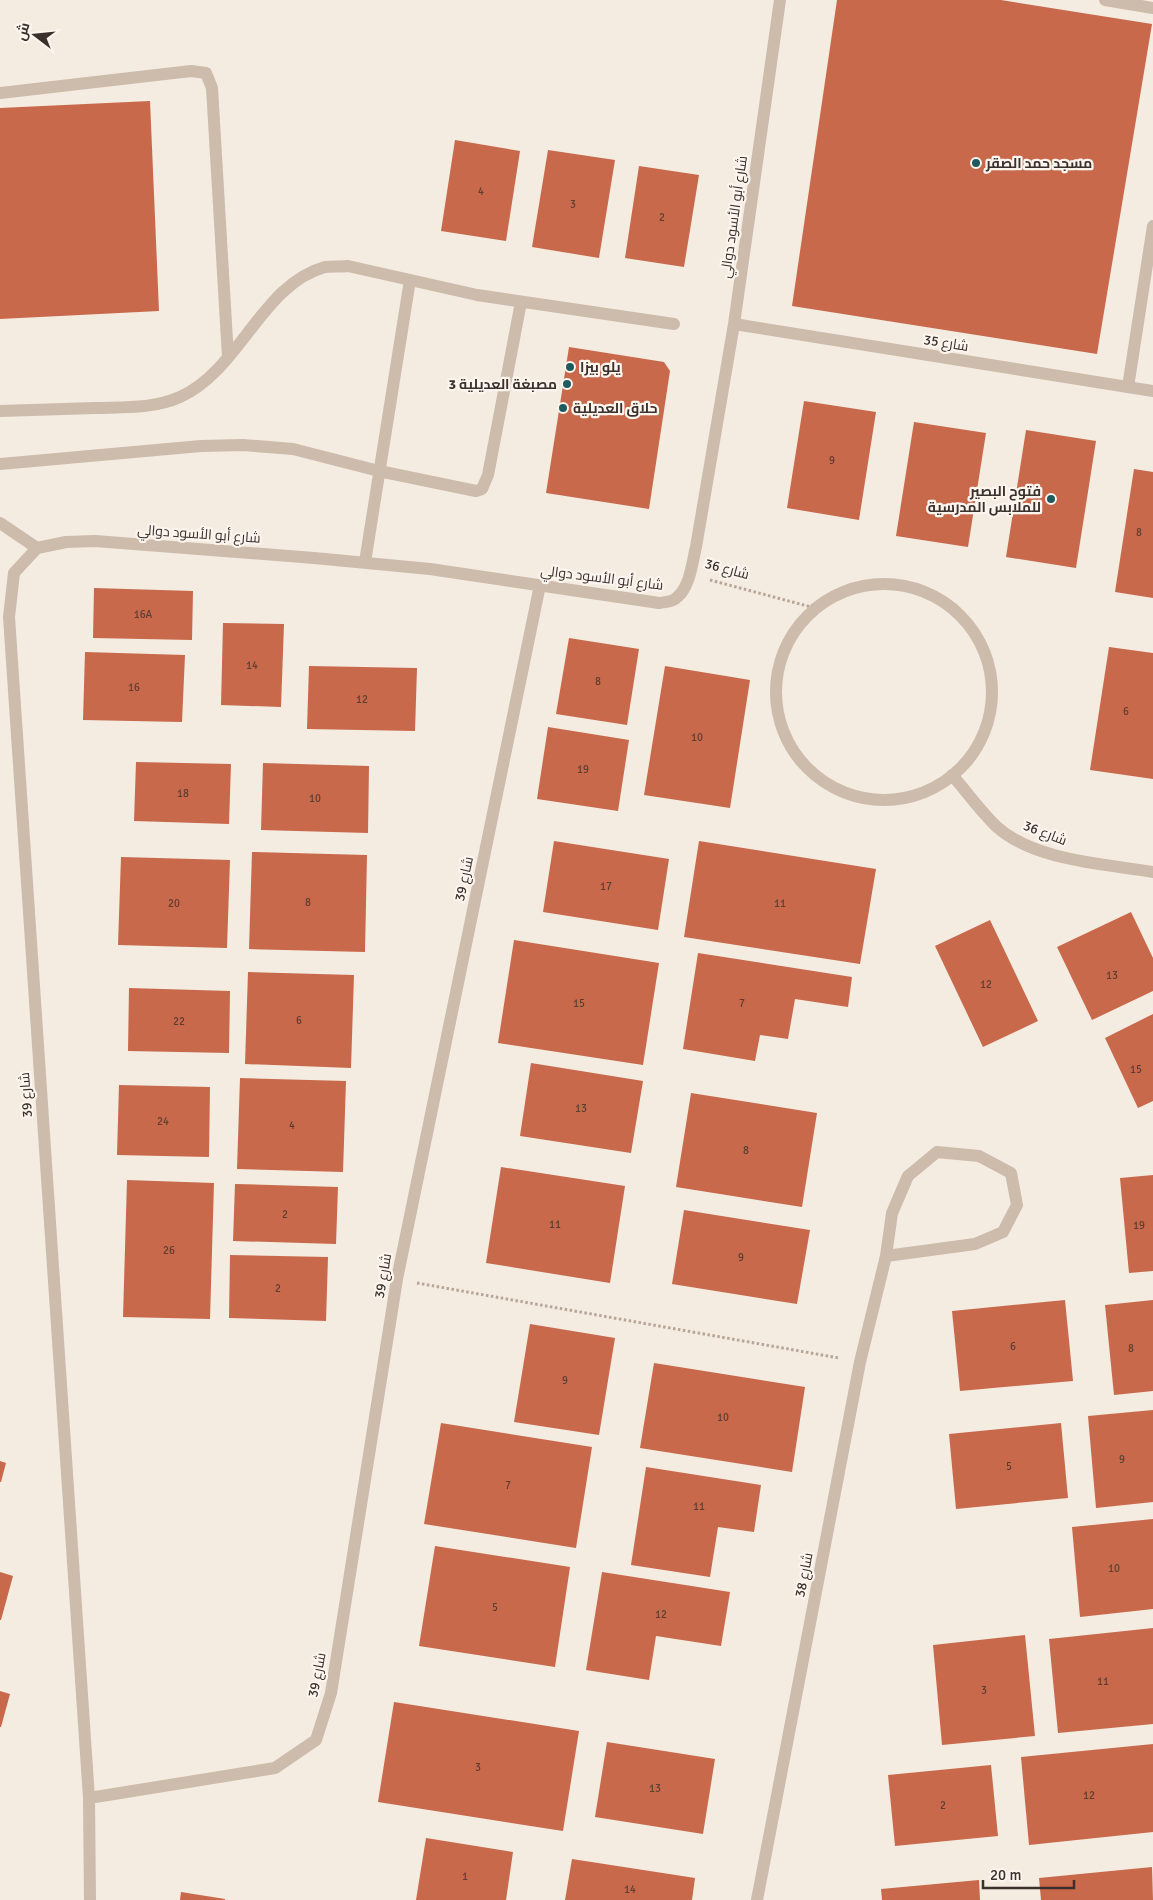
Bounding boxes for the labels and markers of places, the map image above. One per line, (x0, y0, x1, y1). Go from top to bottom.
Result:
place label: مسجد حمد الصقر (985, 155, 1092, 172)
marker: مسجد حمد الصقر (970, 157, 982, 169)
place label: يلو بيزا (580, 359, 621, 376)
marker: يلو بيزا (564, 361, 576, 373)
place label: مصبغة العديلية 3 (448, 376, 557, 393)
marker: مصبغة العديلية 3 (561, 378, 573, 390)
place label: حلاق العديلية (573, 400, 658, 417)
marker: حلاق العديلية (557, 402, 569, 414)
place label: فتوح البصير للملابس المدرسية (928, 483, 1041, 516)
marker: فتوح البصير للملابس المدرسية (1045, 493, 1057, 505)

